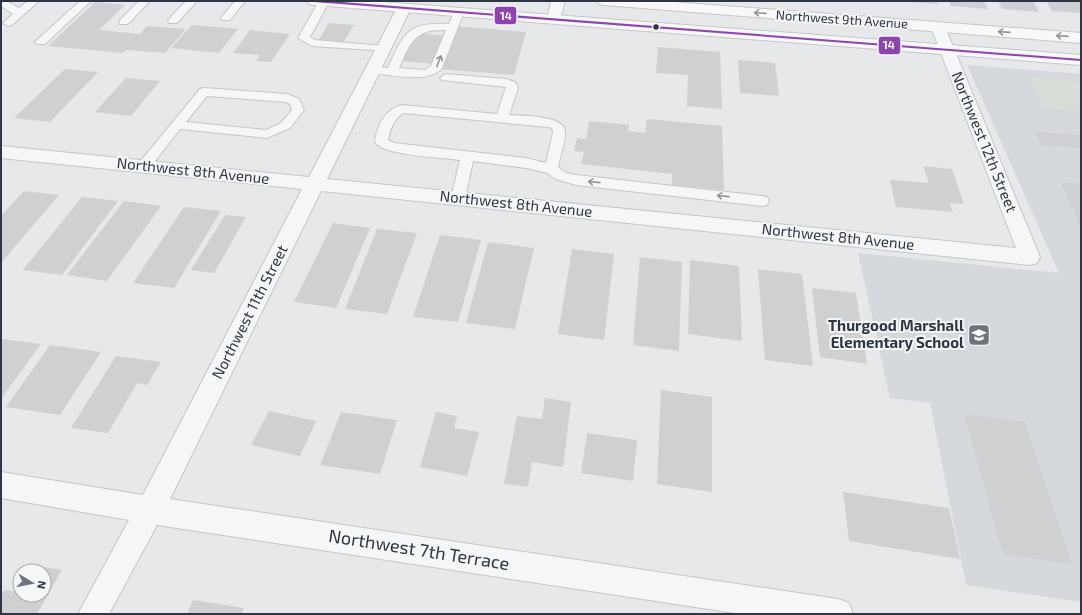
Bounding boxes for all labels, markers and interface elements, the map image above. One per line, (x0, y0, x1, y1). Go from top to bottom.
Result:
line badge: 14 (494, 6, 517, 25)
street label: Northwest 9th Avenue (775, 6, 909, 32)
text: 14 (500, 9, 512, 22)
one-way arrow (754, 9, 767, 16)
unlabelled marker (651, 22, 661, 32)
one-way arrow (998, 28, 1011, 35)
one-way arrow (1056, 33, 1069, 40)
line badge: 14 (878, 36, 901, 55)
text: 14 (883, 38, 895, 51)
one-way arrow (435, 56, 443, 68)
street label: Northwest 12th Street (948, 69, 1022, 215)
street label: Northwest 8th Avenue (116, 153, 270, 187)
one-way arrow (588, 178, 601, 186)
street label: Northwest 8th Avenue (439, 186, 593, 220)
one-way arrow (717, 193, 730, 200)
street label: Northwest 8th Avenue (761, 219, 915, 253)
street label: Northwest 11th Street (207, 241, 291, 382)
place label: Thurgood Marshall Elementary School (828, 316, 964, 352)
school or university icon: Thurgood Marshall Elementary School (966, 322, 992, 348)
street label: Northwest 7th Terrace (327, 524, 511, 574)
north arrow (12, 563, 52, 603)
text: N (35, 580, 49, 590)

